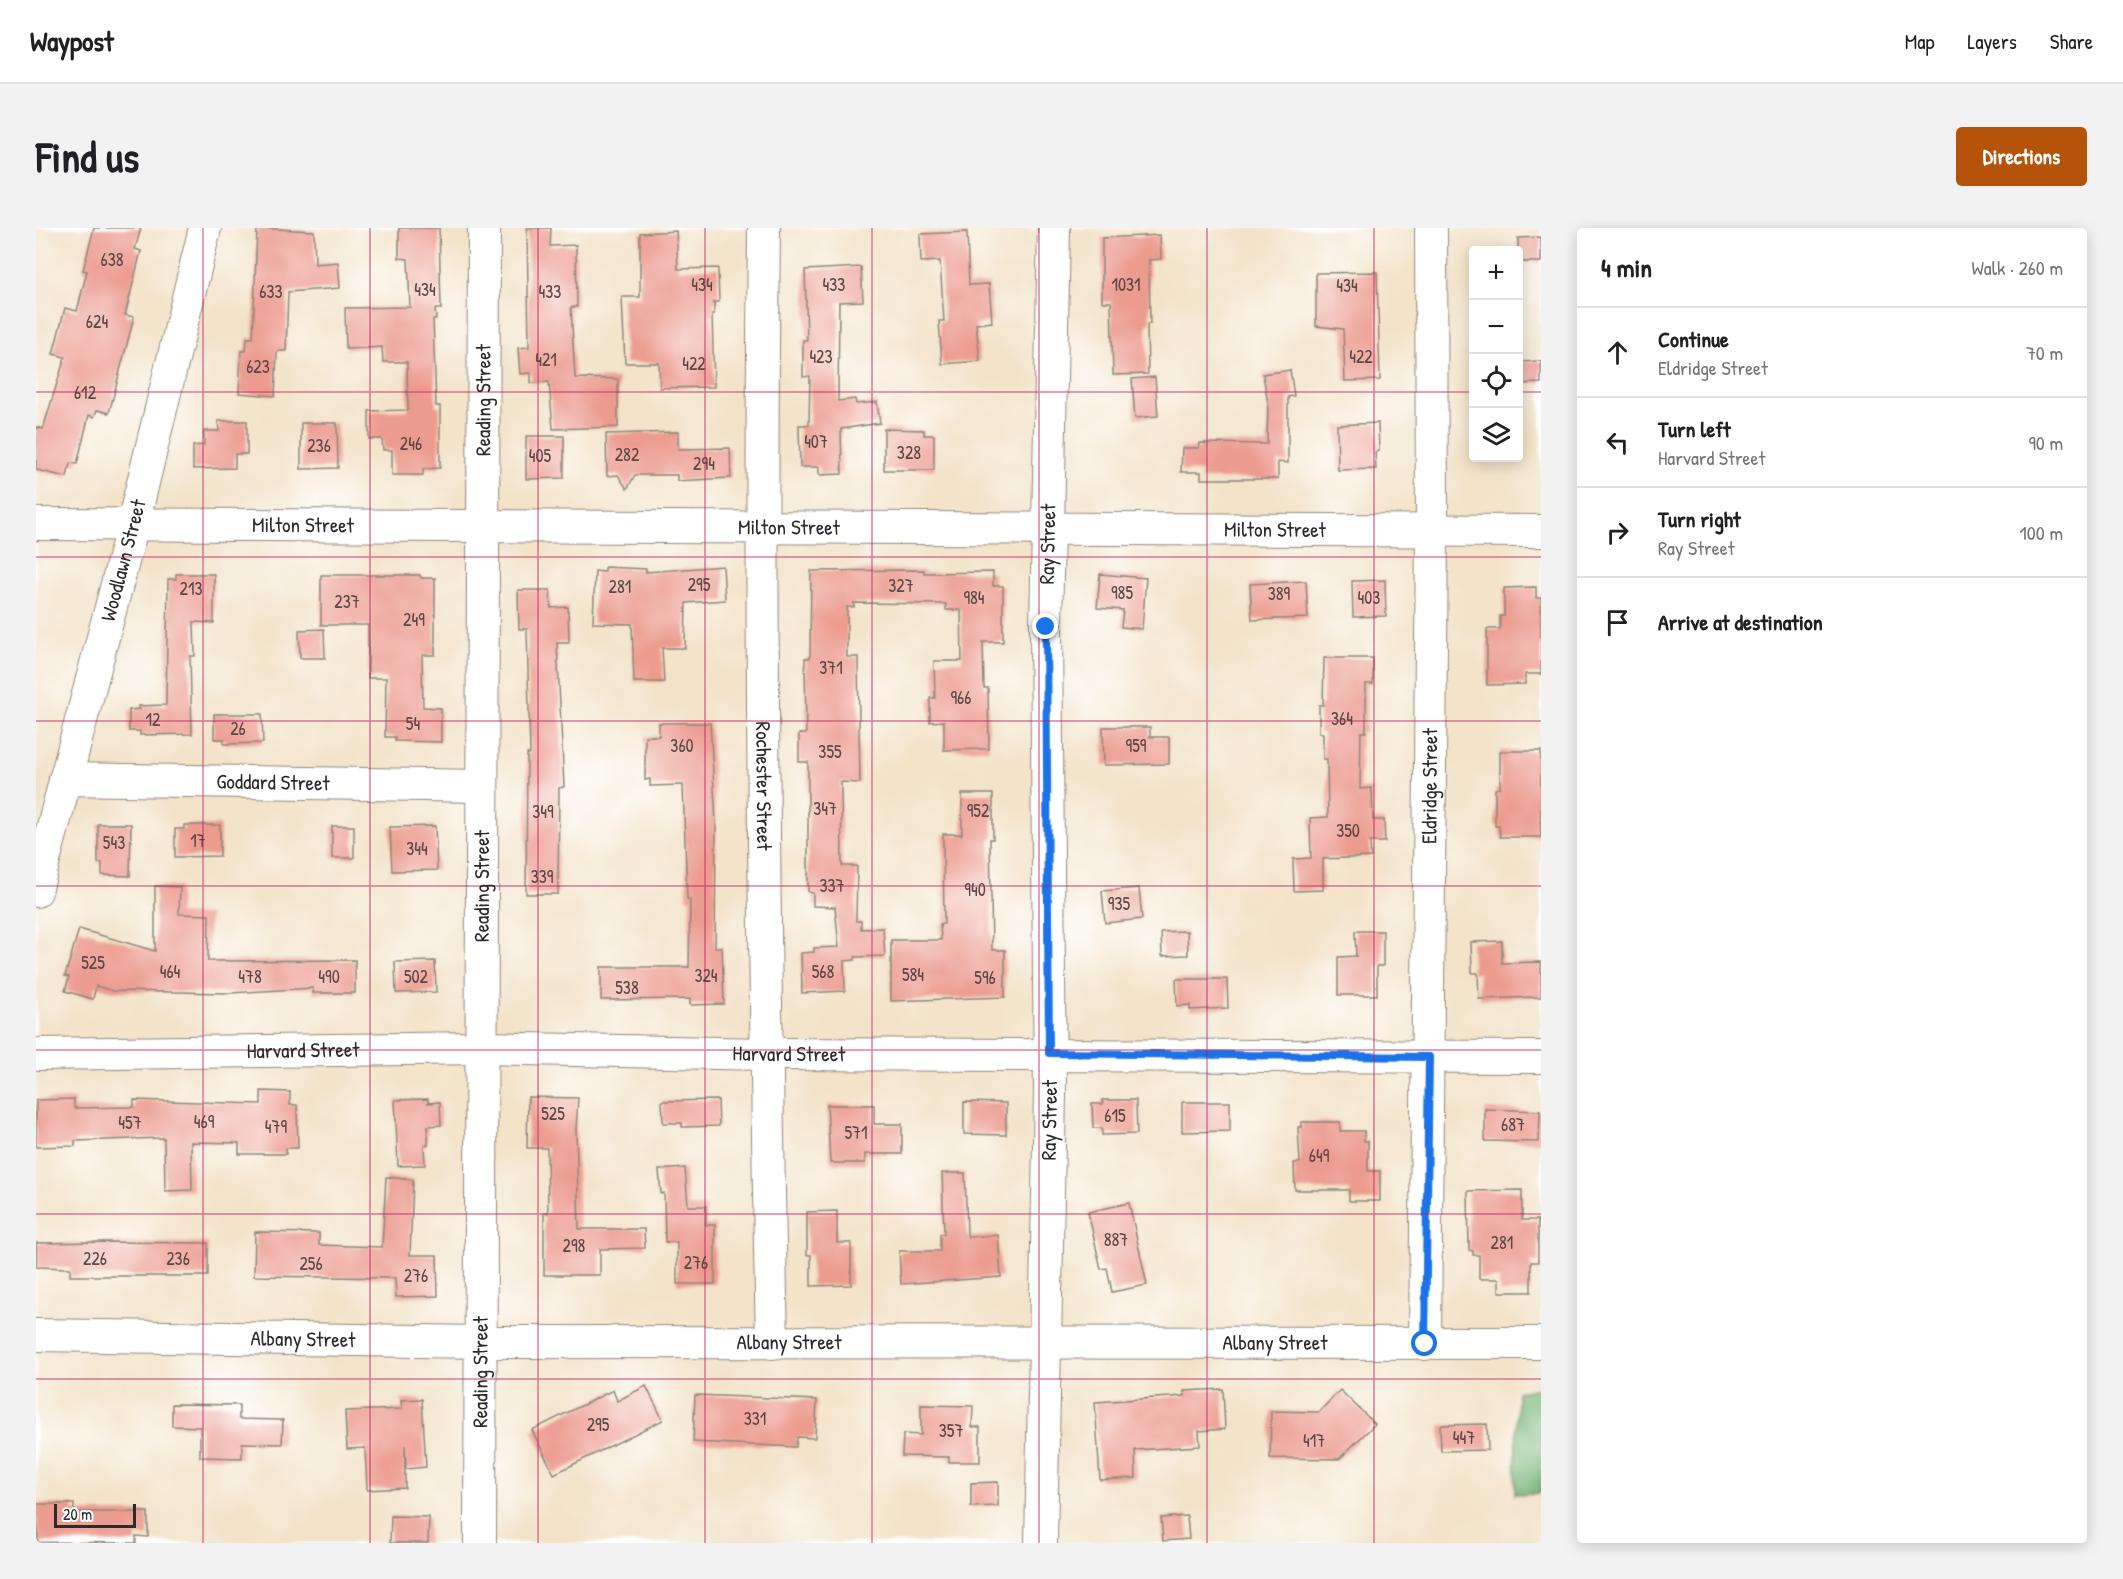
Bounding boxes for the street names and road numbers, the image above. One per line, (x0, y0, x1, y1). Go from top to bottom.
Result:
street label: Reading Street (468, 343, 498, 456)
street label: Woodlawn Street (93, 496, 153, 624)
street label: Ray Street (1032, 503, 1062, 585)
street label: Milton Street (252, 510, 355, 539)
street label: Milton Street (738, 512, 841, 542)
street label: Milton Street (1224, 515, 1327, 544)
street label: Rochester Street (749, 721, 779, 851)
street label: Eldridge Street (1414, 727, 1444, 844)
street label: Goddard Street (216, 767, 331, 797)
street label: Reading Street (467, 829, 496, 942)
street label: Harvard Street (246, 1035, 360, 1065)
street label: Harvard Street (732, 1038, 846, 1068)
street label: Ray Street (1034, 1079, 1064, 1161)
street label: Reading Street (465, 1315, 495, 1428)
street label: Albany Street (250, 1323, 356, 1354)
street label: Albany Street (736, 1327, 842, 1356)
street label: Albany Street (1222, 1328, 1328, 1357)

